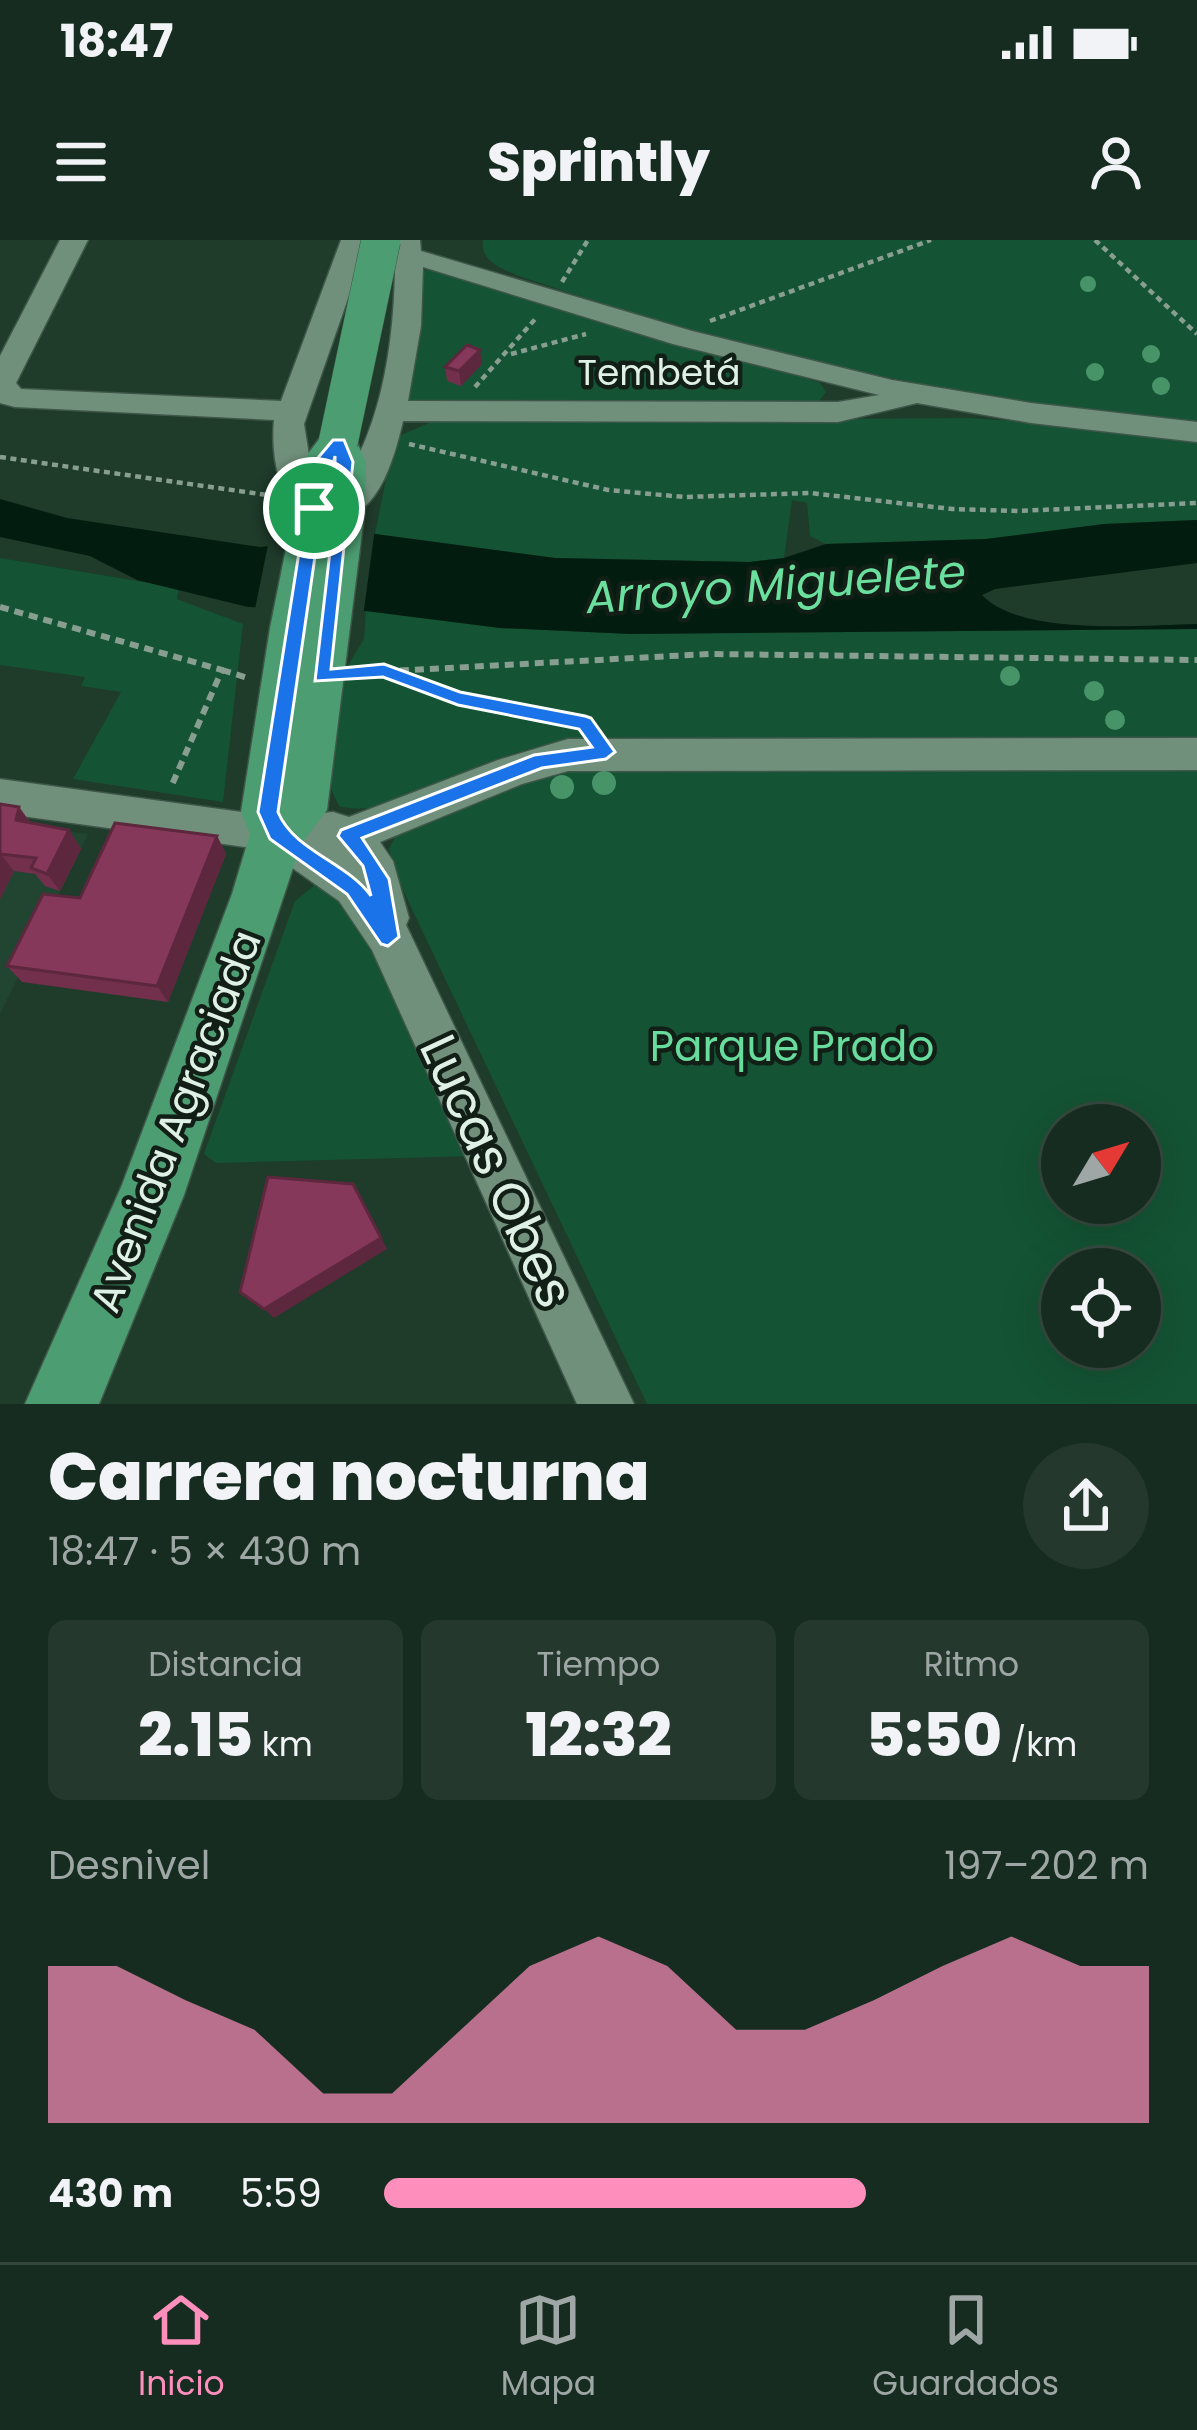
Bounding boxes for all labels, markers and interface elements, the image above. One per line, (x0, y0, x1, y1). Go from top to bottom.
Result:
text: 18:47 (60, 10, 173, 73)
text: Sprintly (487, 124, 710, 200)
icon: menu (48, 129, 114, 195)
icon: person (1083, 129, 1149, 195)
street label: Tembetá (578, 347, 740, 398)
pin (263, 457, 365, 559)
icon: arrive (281, 475, 347, 541)
water label: Arroyo Miguelete (583, 540, 968, 629)
street label: Avenida Agraciada (75, 922, 276, 1321)
park label: Parque Prado (650, 1017, 934, 1076)
street label: Lucas Obes (402, 1023, 592, 1319)
north arrow (1041, 1104, 1161, 1224)
map controls (1041, 1104, 1161, 1368)
button: locate (1041, 1248, 1161, 1368)
text: Carrera nocturna (48, 1431, 650, 1523)
button: share (1023, 1443, 1149, 1569)
text: 18:47 · 5 × 430 m (48, 1524, 361, 1579)
text: Distancia (148, 1641, 303, 1688)
text: Tiempo (537, 1641, 660, 1688)
text: Ritmo (924, 1641, 1019, 1688)
text: 2.15 (138, 1693, 253, 1777)
text: 12:32 (525, 1693, 672, 1777)
text: 5:50 (866, 1693, 1002, 1777)
text: km (253, 1721, 313, 1768)
text: /km (1002, 1721, 1077, 1768)
text: Desnivel (48, 1838, 210, 1893)
text: 197–202 m (944, 1838, 1149, 1893)
text: 430 m (48, 2166, 173, 2221)
text: 5:59 (240, 2166, 322, 2221)
tab: Inicio (138, 2287, 225, 2409)
tab: Mapa (501, 2287, 596, 2409)
tab: Guardados (872, 2287, 1059, 2409)

